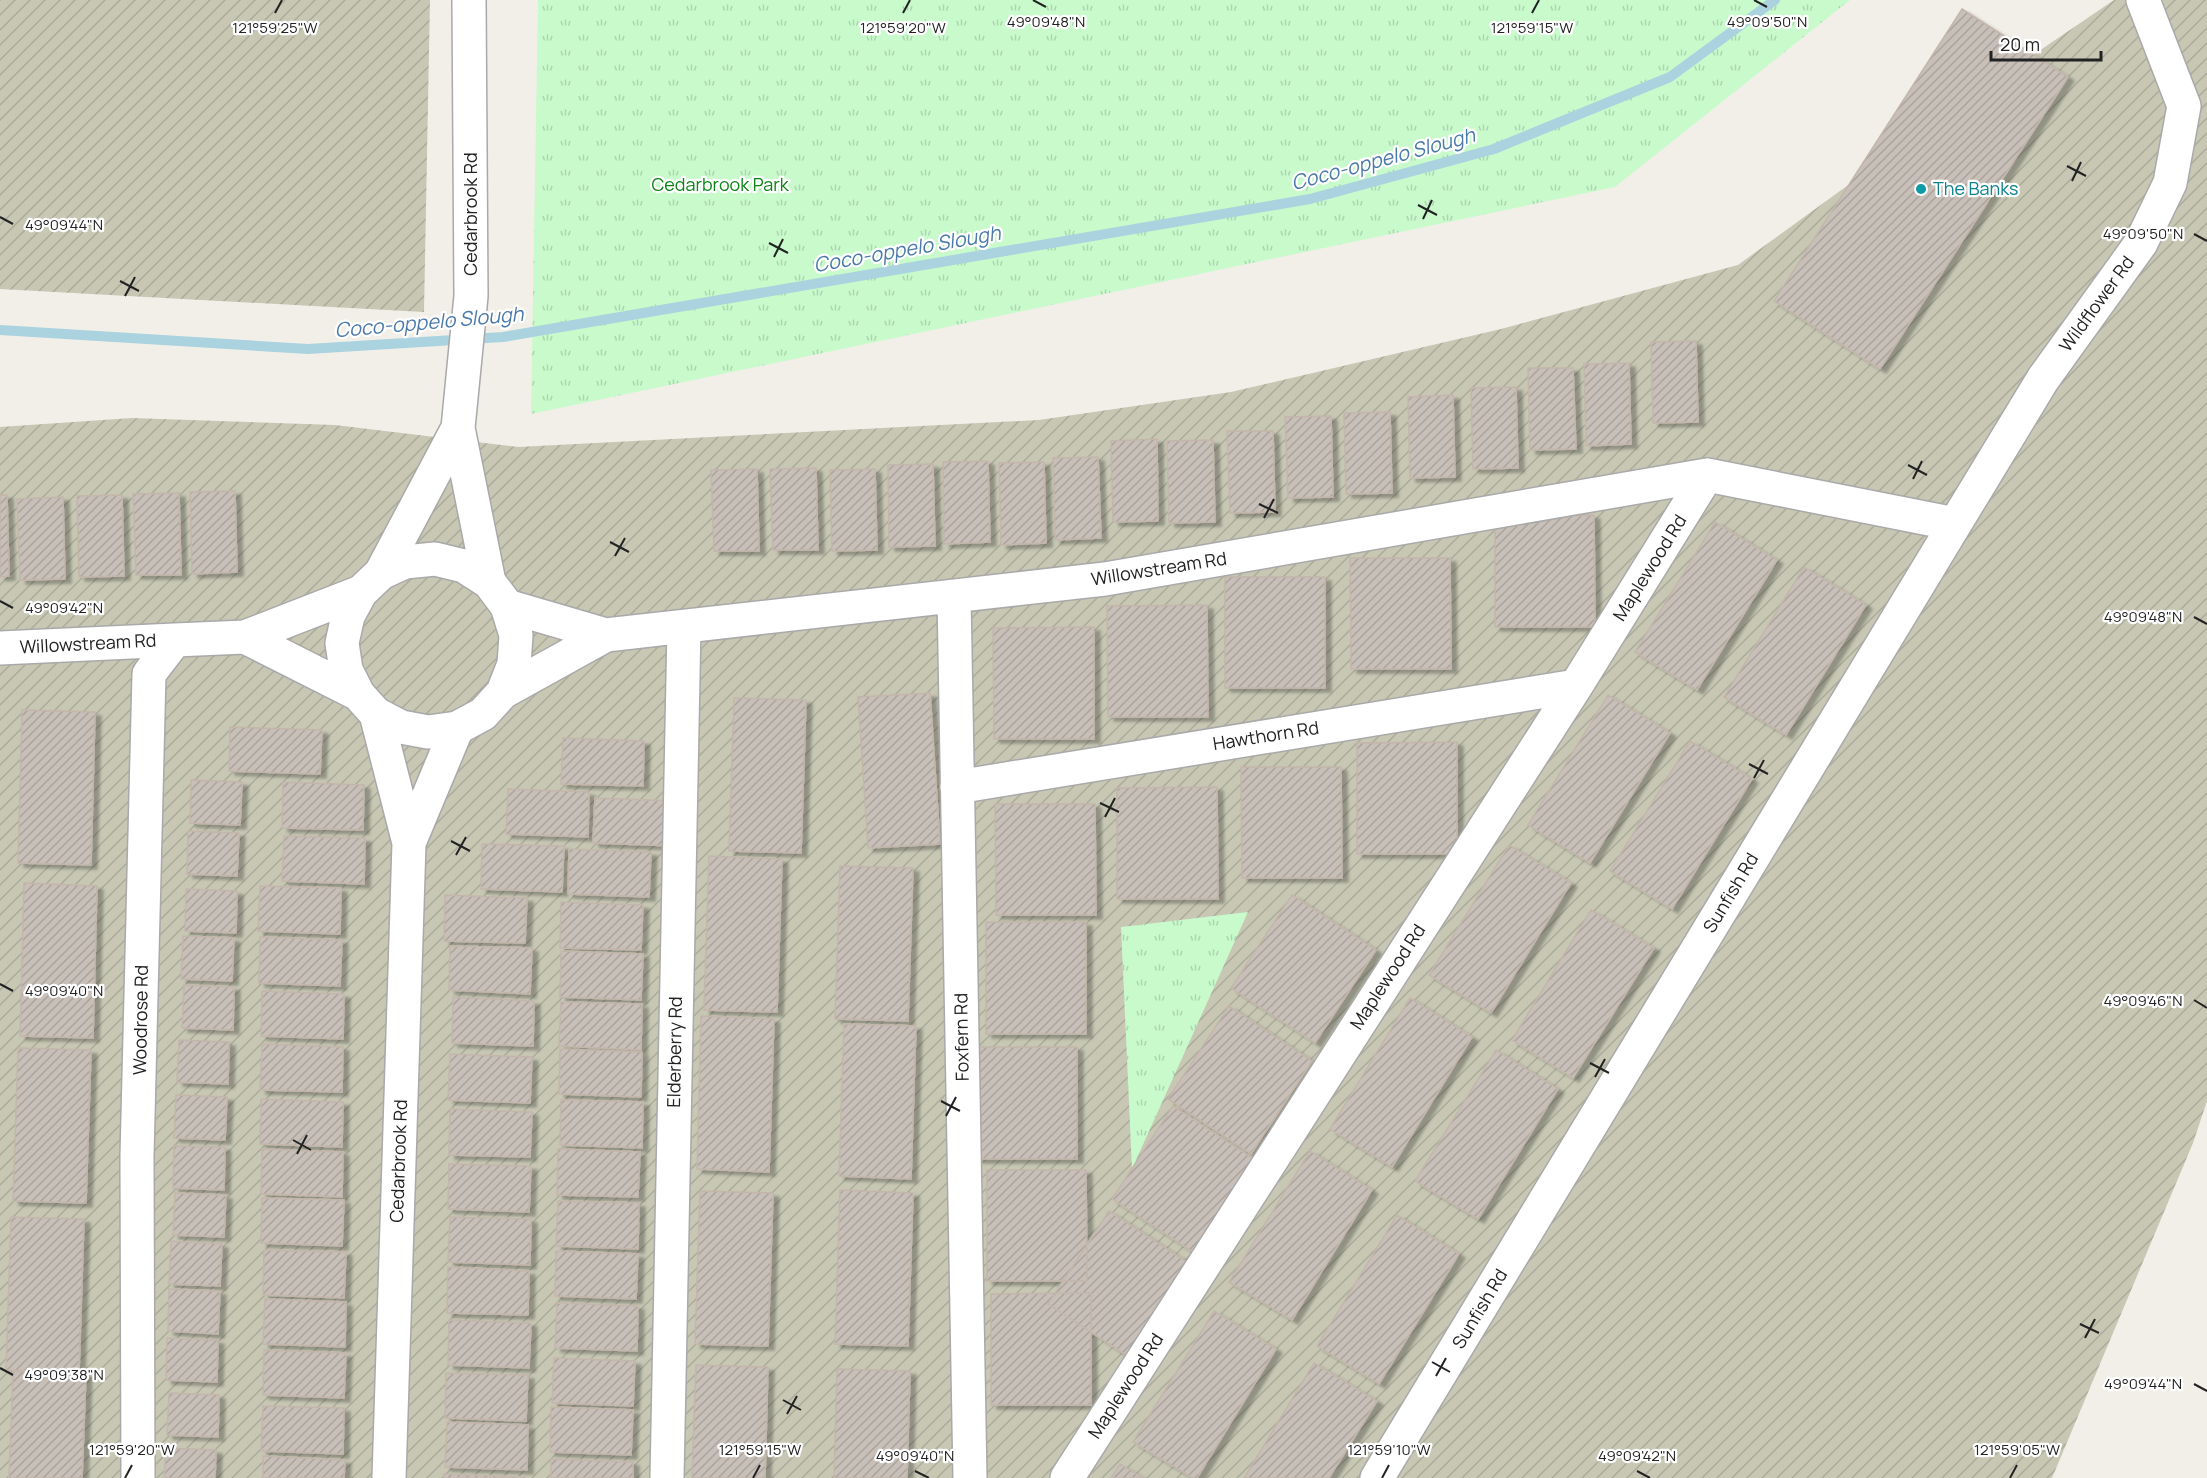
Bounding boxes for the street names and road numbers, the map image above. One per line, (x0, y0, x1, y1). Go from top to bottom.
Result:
street label: Cedarbrook Rd (458, 152, 482, 276)
street label: Wildflower Rd (2053, 251, 2139, 356)
street label: Maplewood Rd (1607, 510, 1691, 625)
street label: Willowstream Rd (1089, 545, 1228, 591)
street label: Willowstream Rd (19, 627, 157, 659)
street label: Hawthorn Rd (1211, 715, 1321, 755)
street label: Sunfish Rd (1697, 848, 1763, 937)
street label: Maplewood Rd (1344, 919, 1430, 1034)
street label: Woodrose Rd (127, 965, 153, 1075)
street label: Foxfern Rd (948, 993, 974, 1081)
street label: Elderberry Rd (661, 996, 687, 1108)
street label: Cedarbrook Rd (384, 1099, 412, 1223)
street label: Sunfish Rd (1446, 1264, 1512, 1353)
street label: Maplewood Rd (1082, 1328, 1168, 1443)

